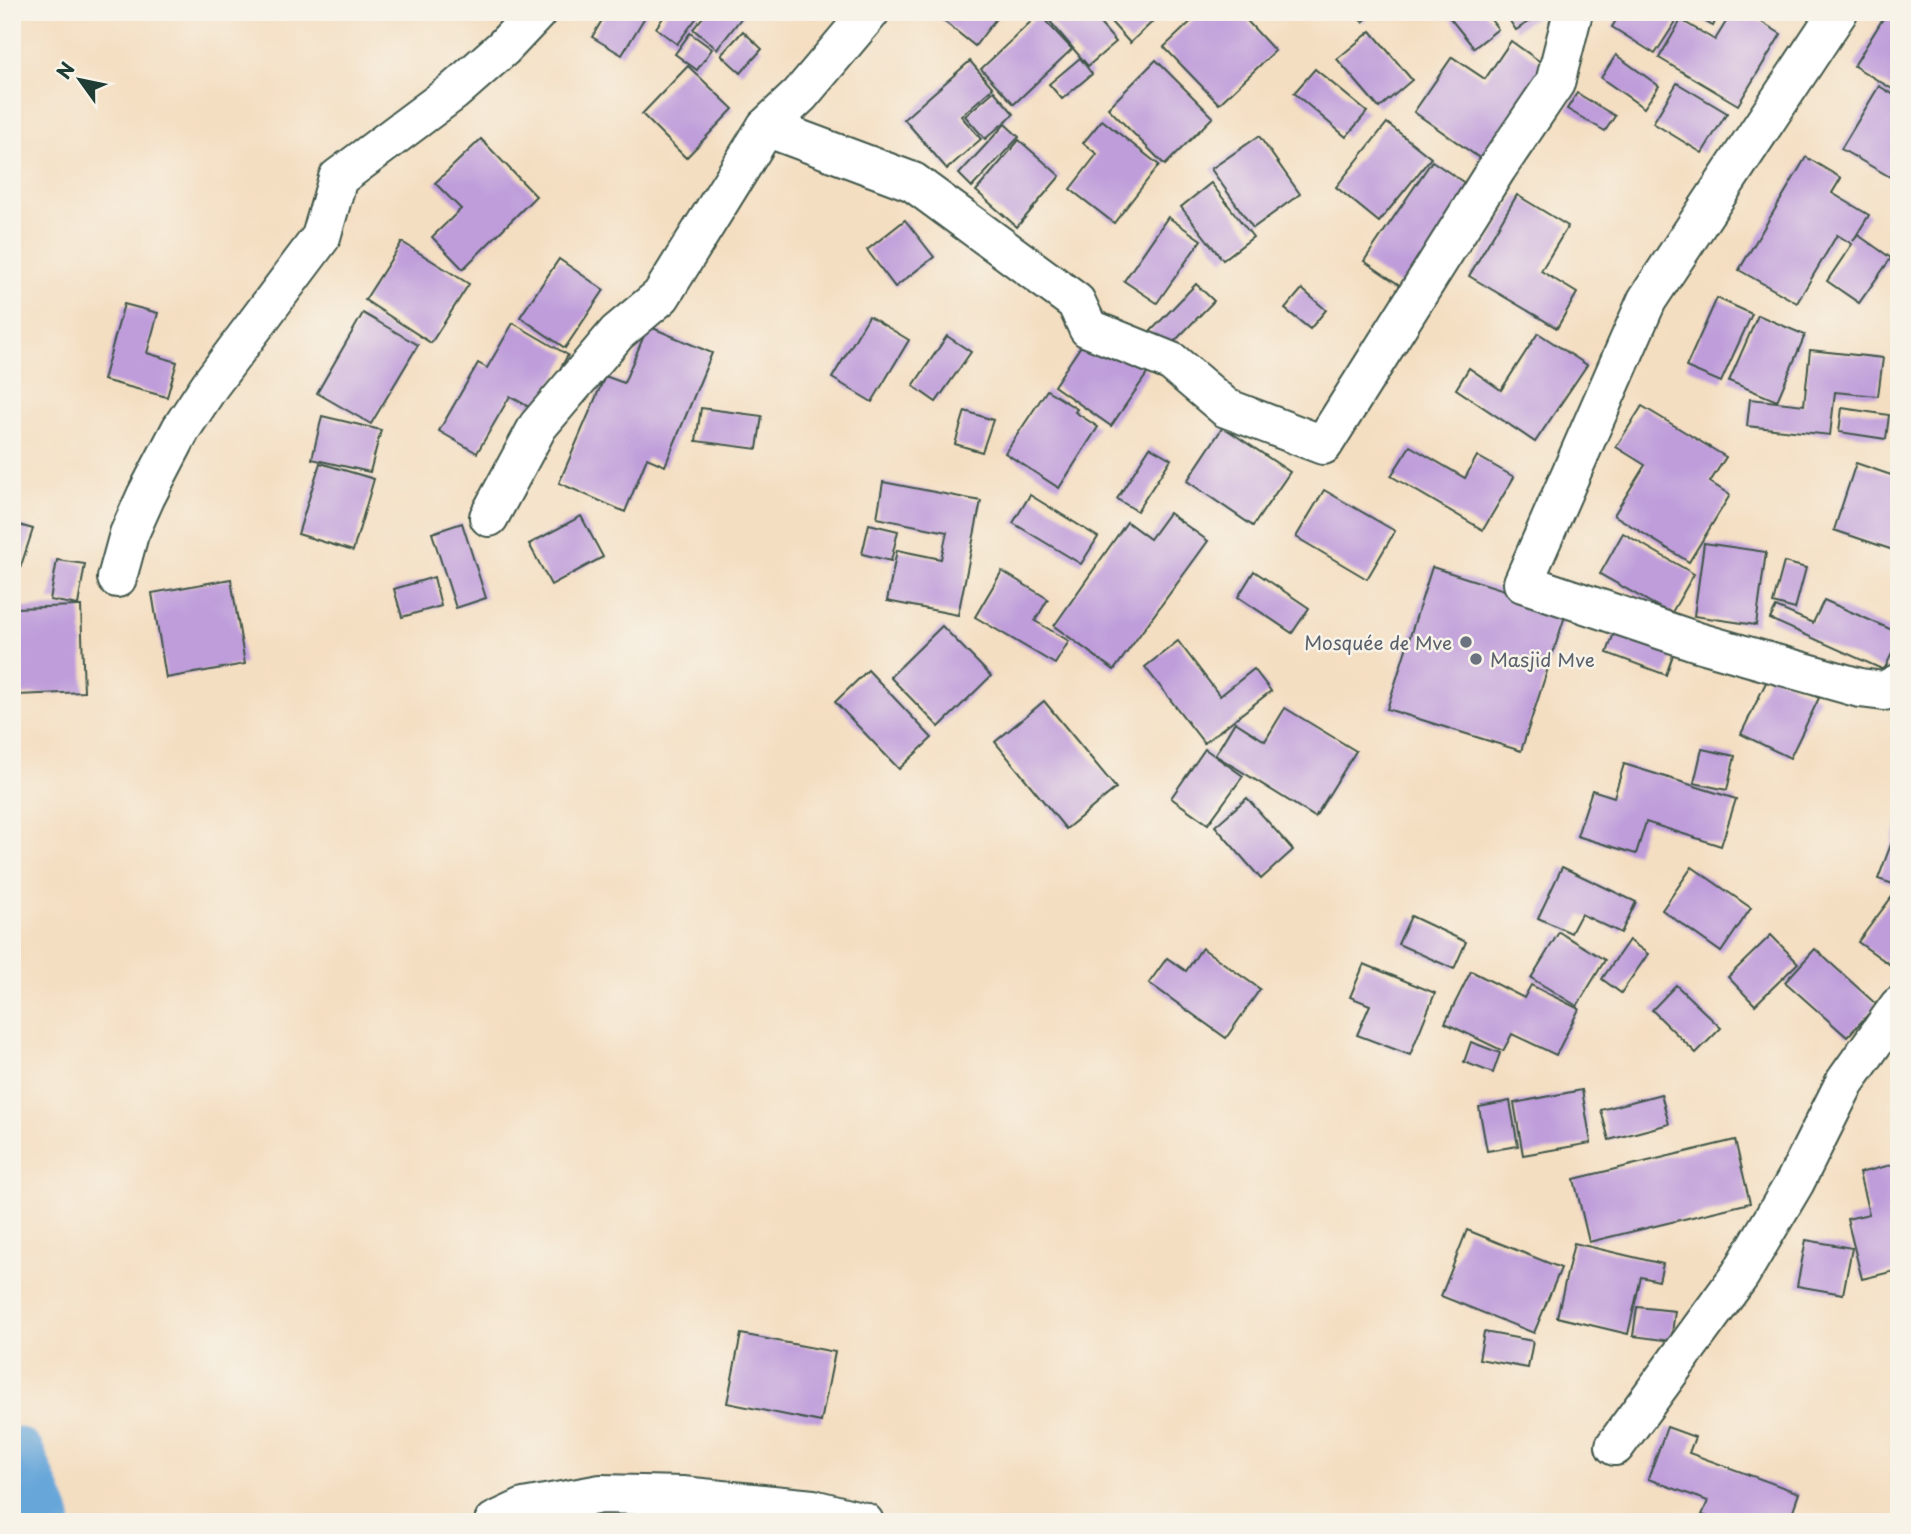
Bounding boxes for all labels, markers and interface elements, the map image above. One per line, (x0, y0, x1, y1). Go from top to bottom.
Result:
north arrow (46, 46, 116, 116)
text: N (49, 56, 81, 84)
place label: Mosquée de Mve (1304, 628, 1452, 656)
marker: Mosquée de Mve (1458, 634, 1474, 650)
place label: Masjid Mve (1490, 645, 1595, 673)
marker: Masjid Mve (1468, 651, 1484, 667)

